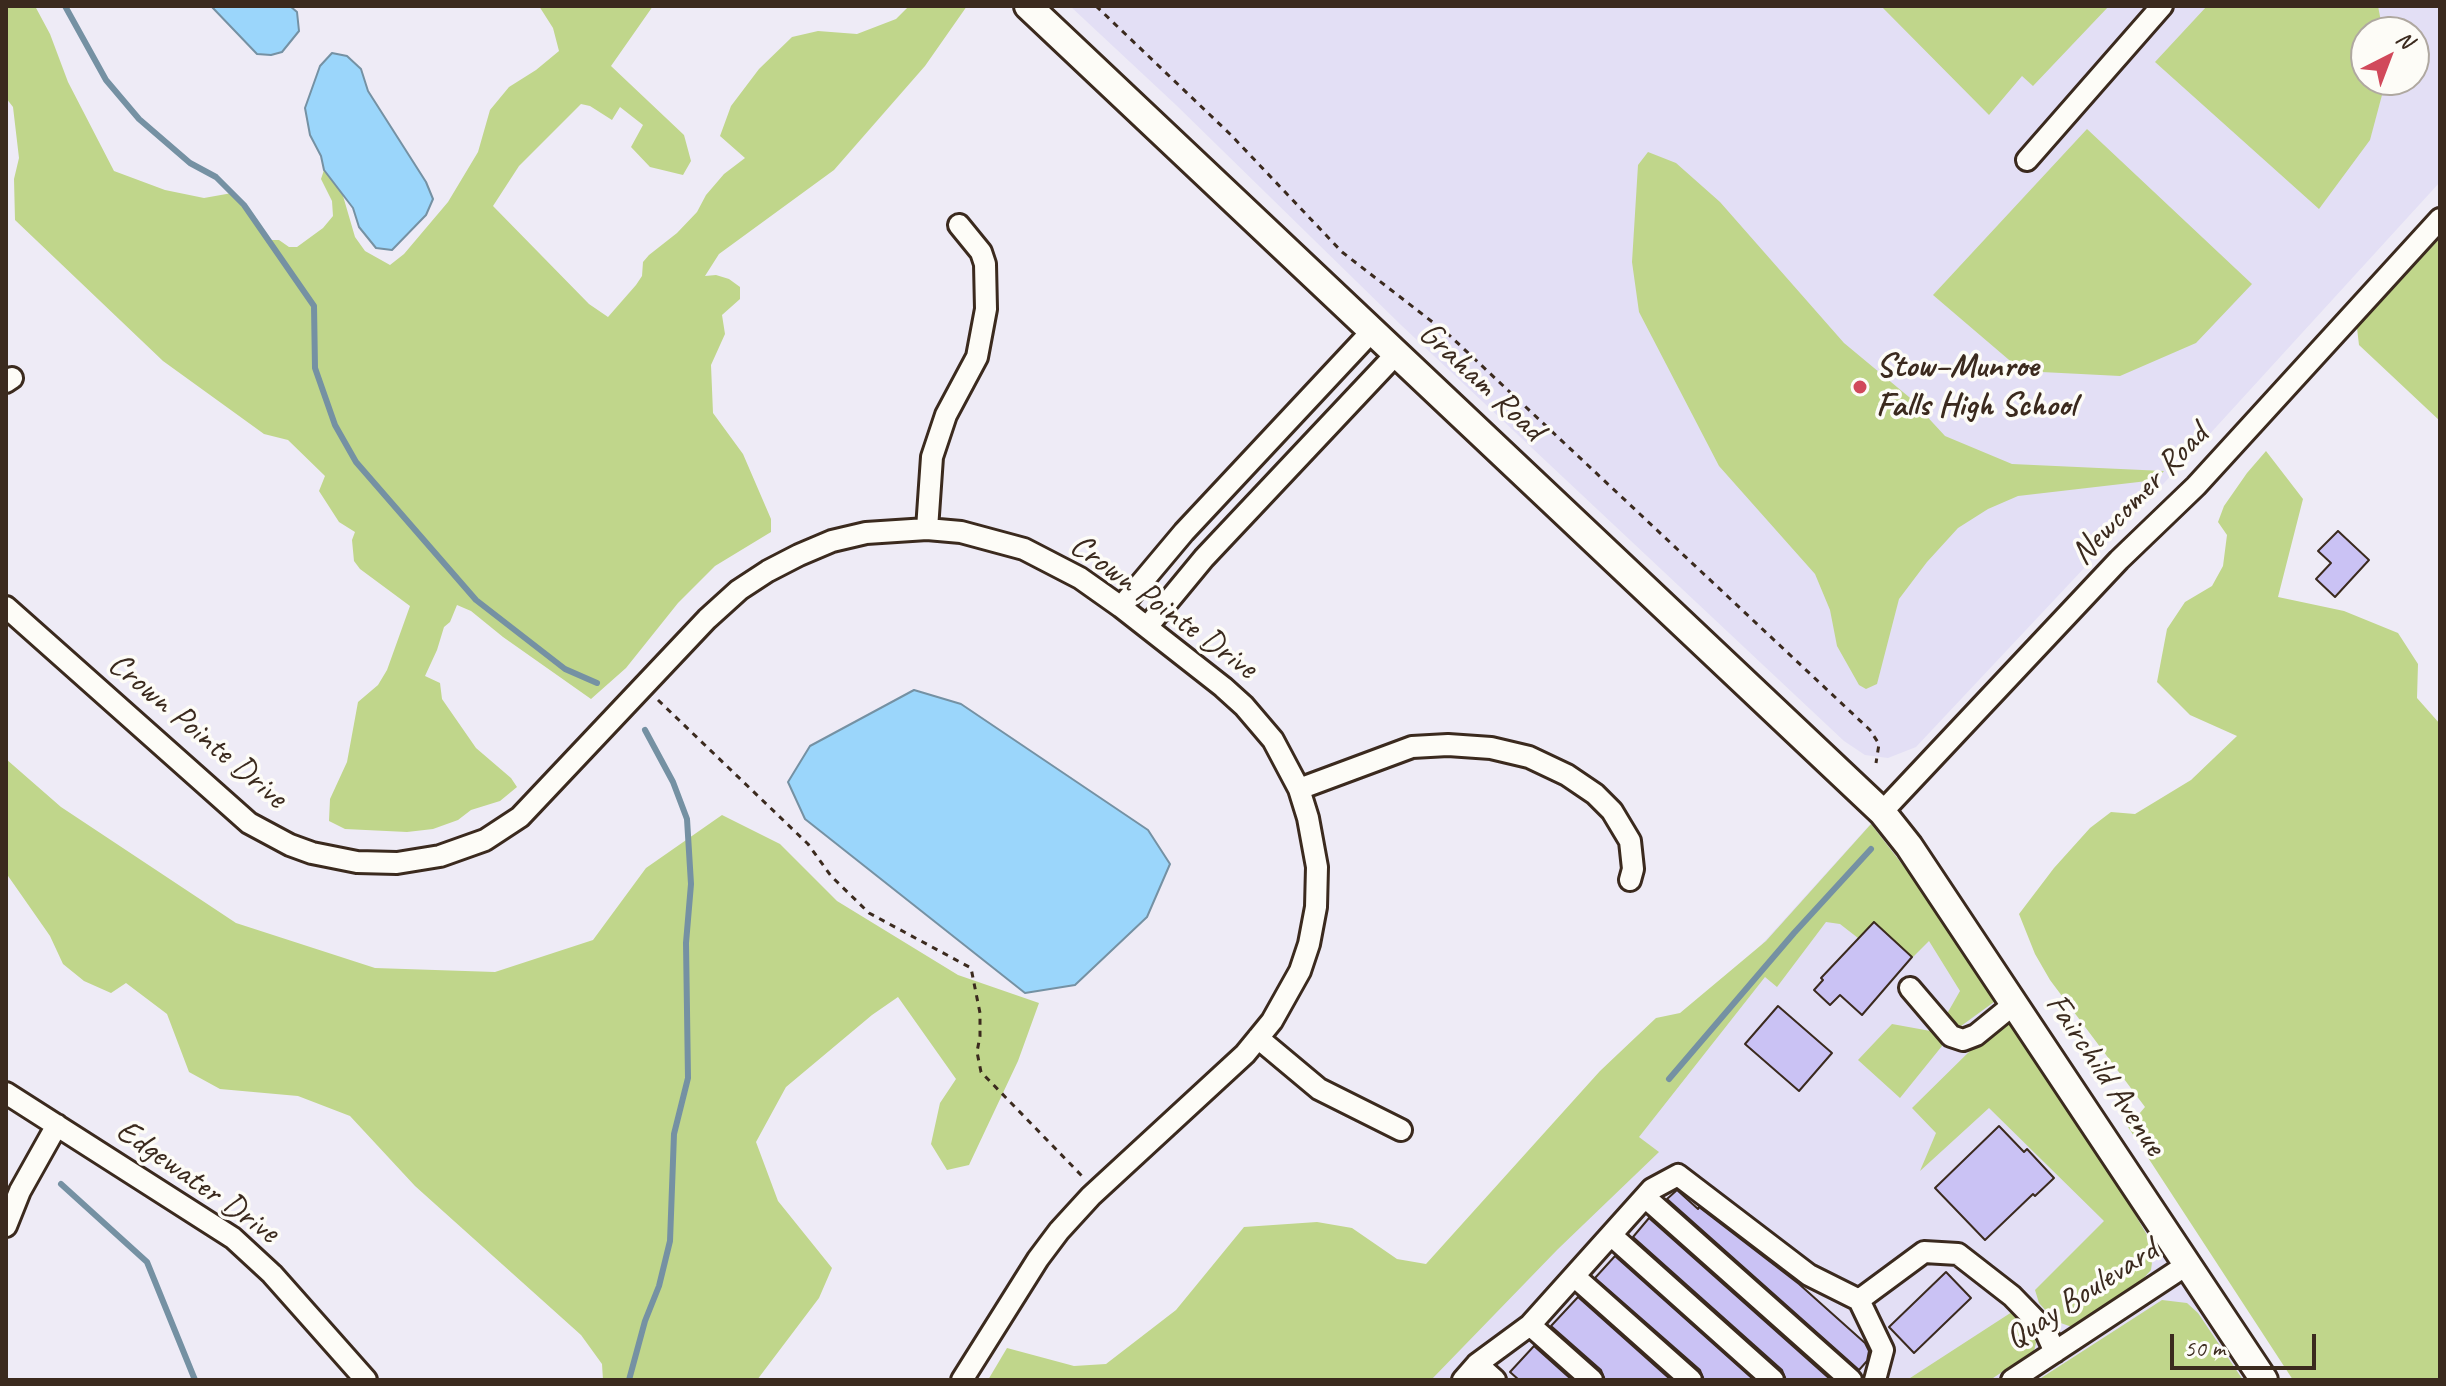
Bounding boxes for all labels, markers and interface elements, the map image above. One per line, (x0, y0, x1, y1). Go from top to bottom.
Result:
north arrow (2350, 16, 2430, 96)
text: N (2390, 25, 2419, 55)
street label: Graham Road (1410, 314, 1552, 450)
place label: Stow–Munroe Falls High School (1876, 347, 2076, 426)
marker: Stow–Munroe Falls High School (1851, 378, 1869, 396)
street label: Newcomer Road (2063, 416, 2217, 574)
street label: Crown Pointe Drive (1061, 525, 1265, 689)
street label: Crown Pointe Drive (99, 644, 295, 818)
street label: Fairchild Avenue (2036, 986, 2174, 1164)
street label: Edgewater Drive (108, 1111, 286, 1253)
street label: Quay Boulevard (1998, 1231, 2166, 1359)
scale bar (2174, 1318, 2320, 1368)
text: 50 m (2184, 1333, 2225, 1363)

